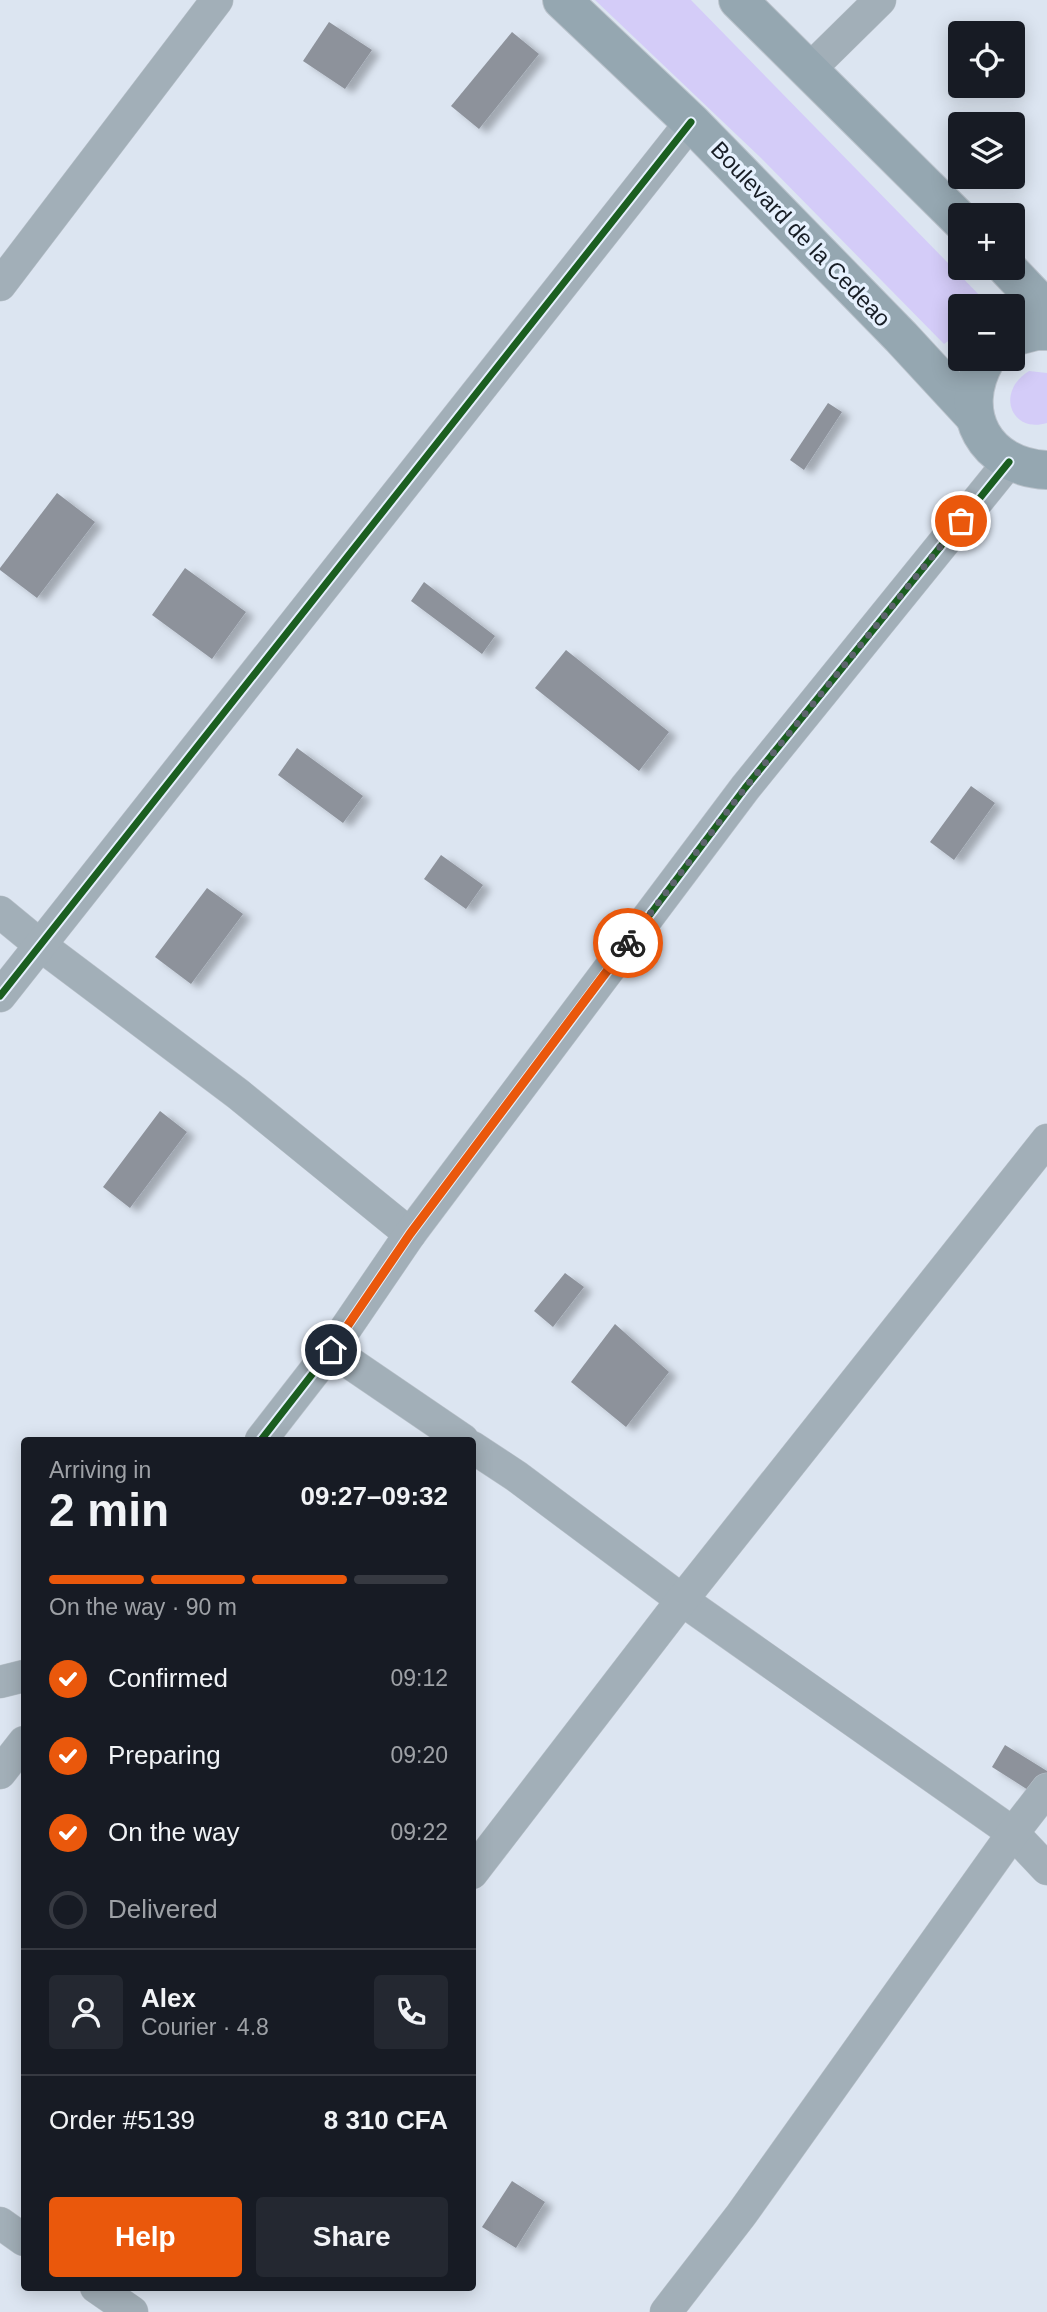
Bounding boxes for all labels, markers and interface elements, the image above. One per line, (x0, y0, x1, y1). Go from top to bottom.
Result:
map controls (948, 21, 1025, 371)
button: locate (948, 21, 1025, 98)
button: layers (948, 112, 1025, 189)
street label: Boulevard de la Cedeao (706, 136, 896, 332)
button: + (948, 203, 1025, 280)
button: − (948, 294, 1025, 371)
pin (931, 491, 991, 551)
icon: bag (942, 502, 980, 540)
courier (593, 908, 663, 978)
icon: bike (609, 924, 647, 962)
pin (301, 1320, 361, 1380)
icon: home (312, 1331, 350, 1369)
text: Arriving in (49, 1457, 151, 1483)
text: 09:27–09:32 (301, 1481, 448, 1511)
text: 2 min (49, 1484, 169, 1536)
text: On the way · 90 m (49, 1594, 237, 1620)
icon: check (49, 1660, 87, 1698)
text: Confirmed (108, 1663, 228, 1693)
text: 09:12 (390, 1665, 448, 1691)
icon: check (49, 1737, 87, 1775)
text: Preparing (108, 1740, 221, 1770)
text: 09:20 (390, 1742, 448, 1768)
icon: check (49, 1814, 87, 1852)
text: On the way (108, 1817, 240, 1847)
text: 09:22 (390, 1819, 448, 1845)
text: Delivered (108, 1894, 218, 1924)
button: person (49, 1975, 123, 2049)
button: phone (374, 1975, 448, 2049)
text: Alex (141, 1983, 196, 2013)
text: Courier · 4.8 (141, 2014, 269, 2040)
text: Order #5139 (49, 2105, 195, 2135)
text: 8 310 CFA (324, 2105, 448, 2135)
button: Help (49, 2197, 242, 2277)
button: Share (256, 2197, 448, 2277)

